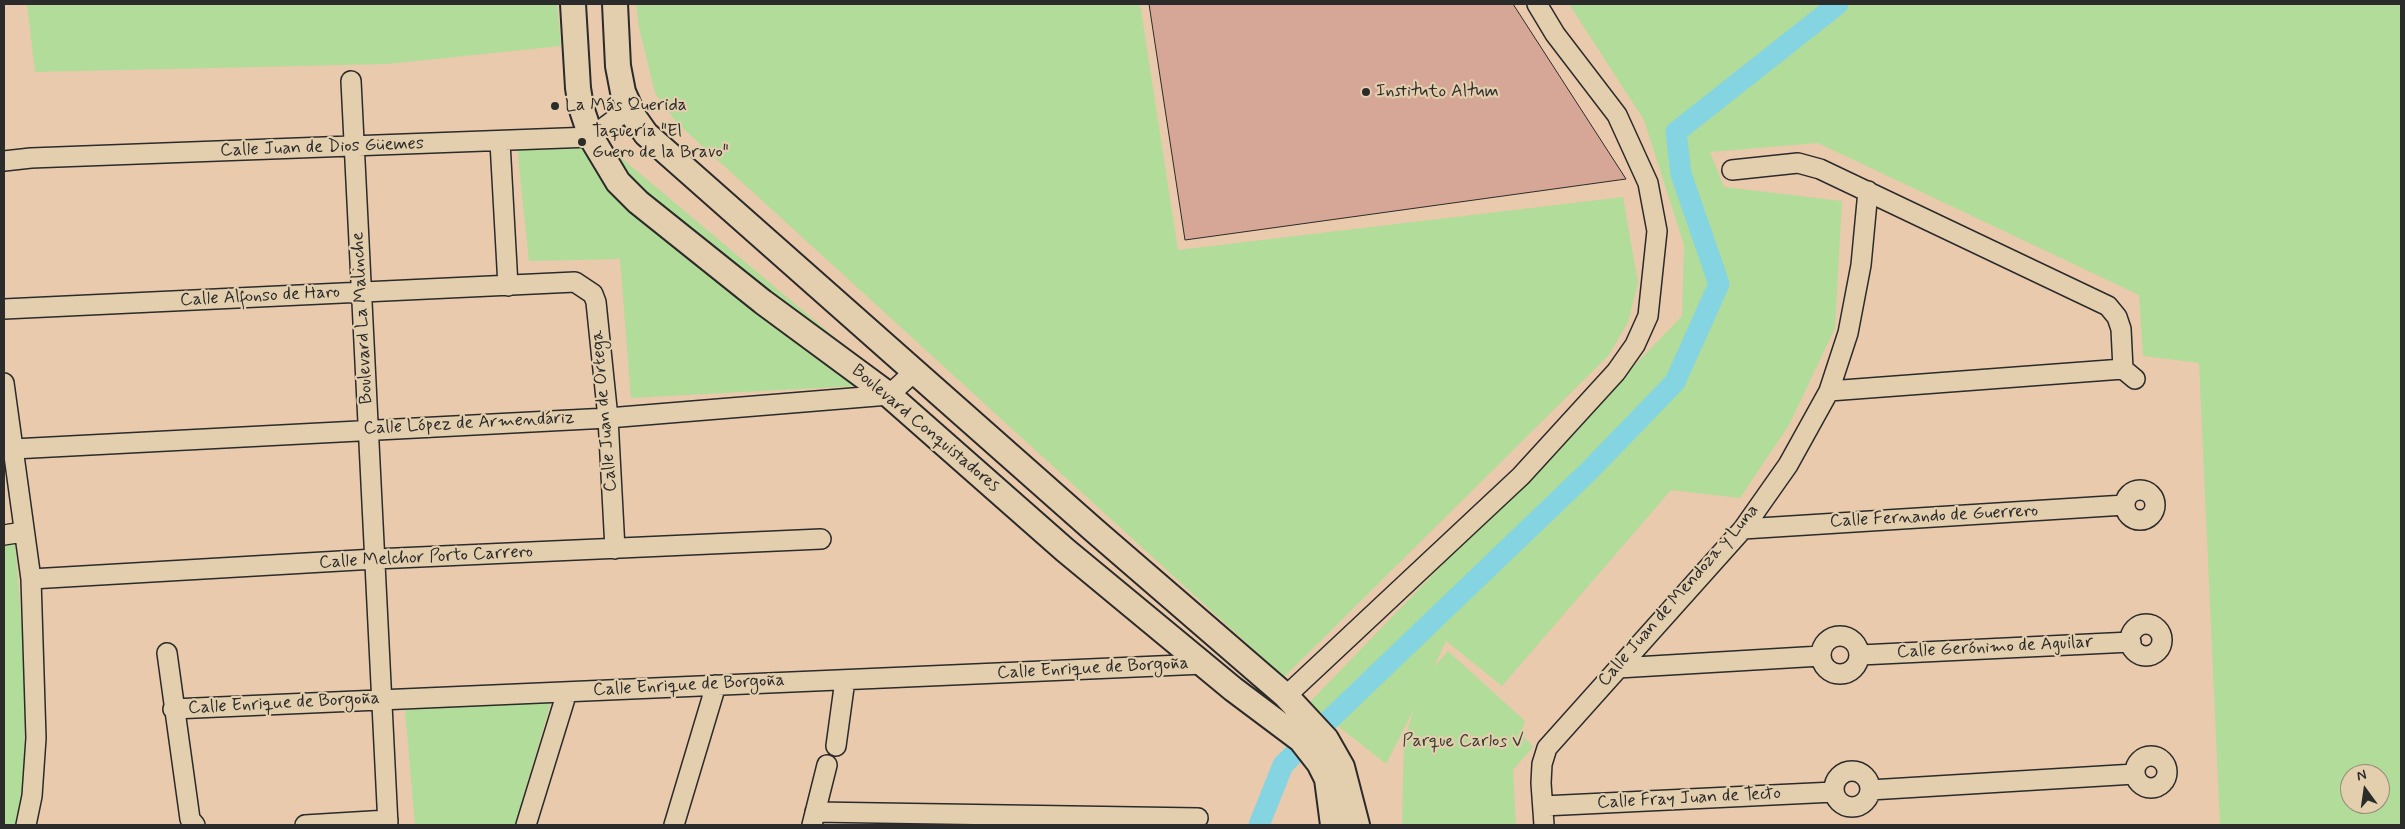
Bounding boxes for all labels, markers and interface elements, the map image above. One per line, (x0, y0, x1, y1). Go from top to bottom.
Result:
place label: Instituto Altum (1376, 81, 1499, 103)
marker: Instituto Altum (1360, 86, 1372, 98)
place label: La Más Querida (565, 95, 687, 117)
marker: La Más Querida (549, 100, 561, 112)
place label: Taquería "El Guero de la Bravo" (592, 121, 729, 163)
street label: Calle Juan de Dios Güemes (220, 134, 424, 162)
marker: Taquería "El Guero de la Bravo" (576, 136, 588, 148)
street label: Boulevard La Malinche (348, 231, 378, 405)
street label: Calle Alfonso de Haro (179, 282, 341, 312)
street label: Calle Juan de Ortega (587, 329, 623, 493)
street label: Boulevard Conquistadores (846, 361, 1004, 497)
street label: Calle López de Armendáriz (363, 408, 575, 440)
street label: Calle Juan de Mendoza y Luna (1594, 500, 1764, 692)
street label: Calle Fernando de Guerrero (1829, 501, 2039, 533)
street label: Calle Melchor Porto Carrero (318, 542, 534, 574)
street label: Calle Gerónimo de Aguilar (1896, 632, 2094, 664)
street label: Calle Enrique de Borgoña (997, 653, 1189, 685)
street label: Calle Enrique de Borgoña (593, 670, 785, 702)
street label: Calle Enrique de Borgoña (188, 688, 380, 720)
park label: Parque Carlos V (1402, 731, 1524, 753)
north arrow (2340, 764, 2390, 814)
text: N (2355, 766, 2368, 785)
street label: Calle Fray Juan de Tecto (1596, 783, 1782, 815)

